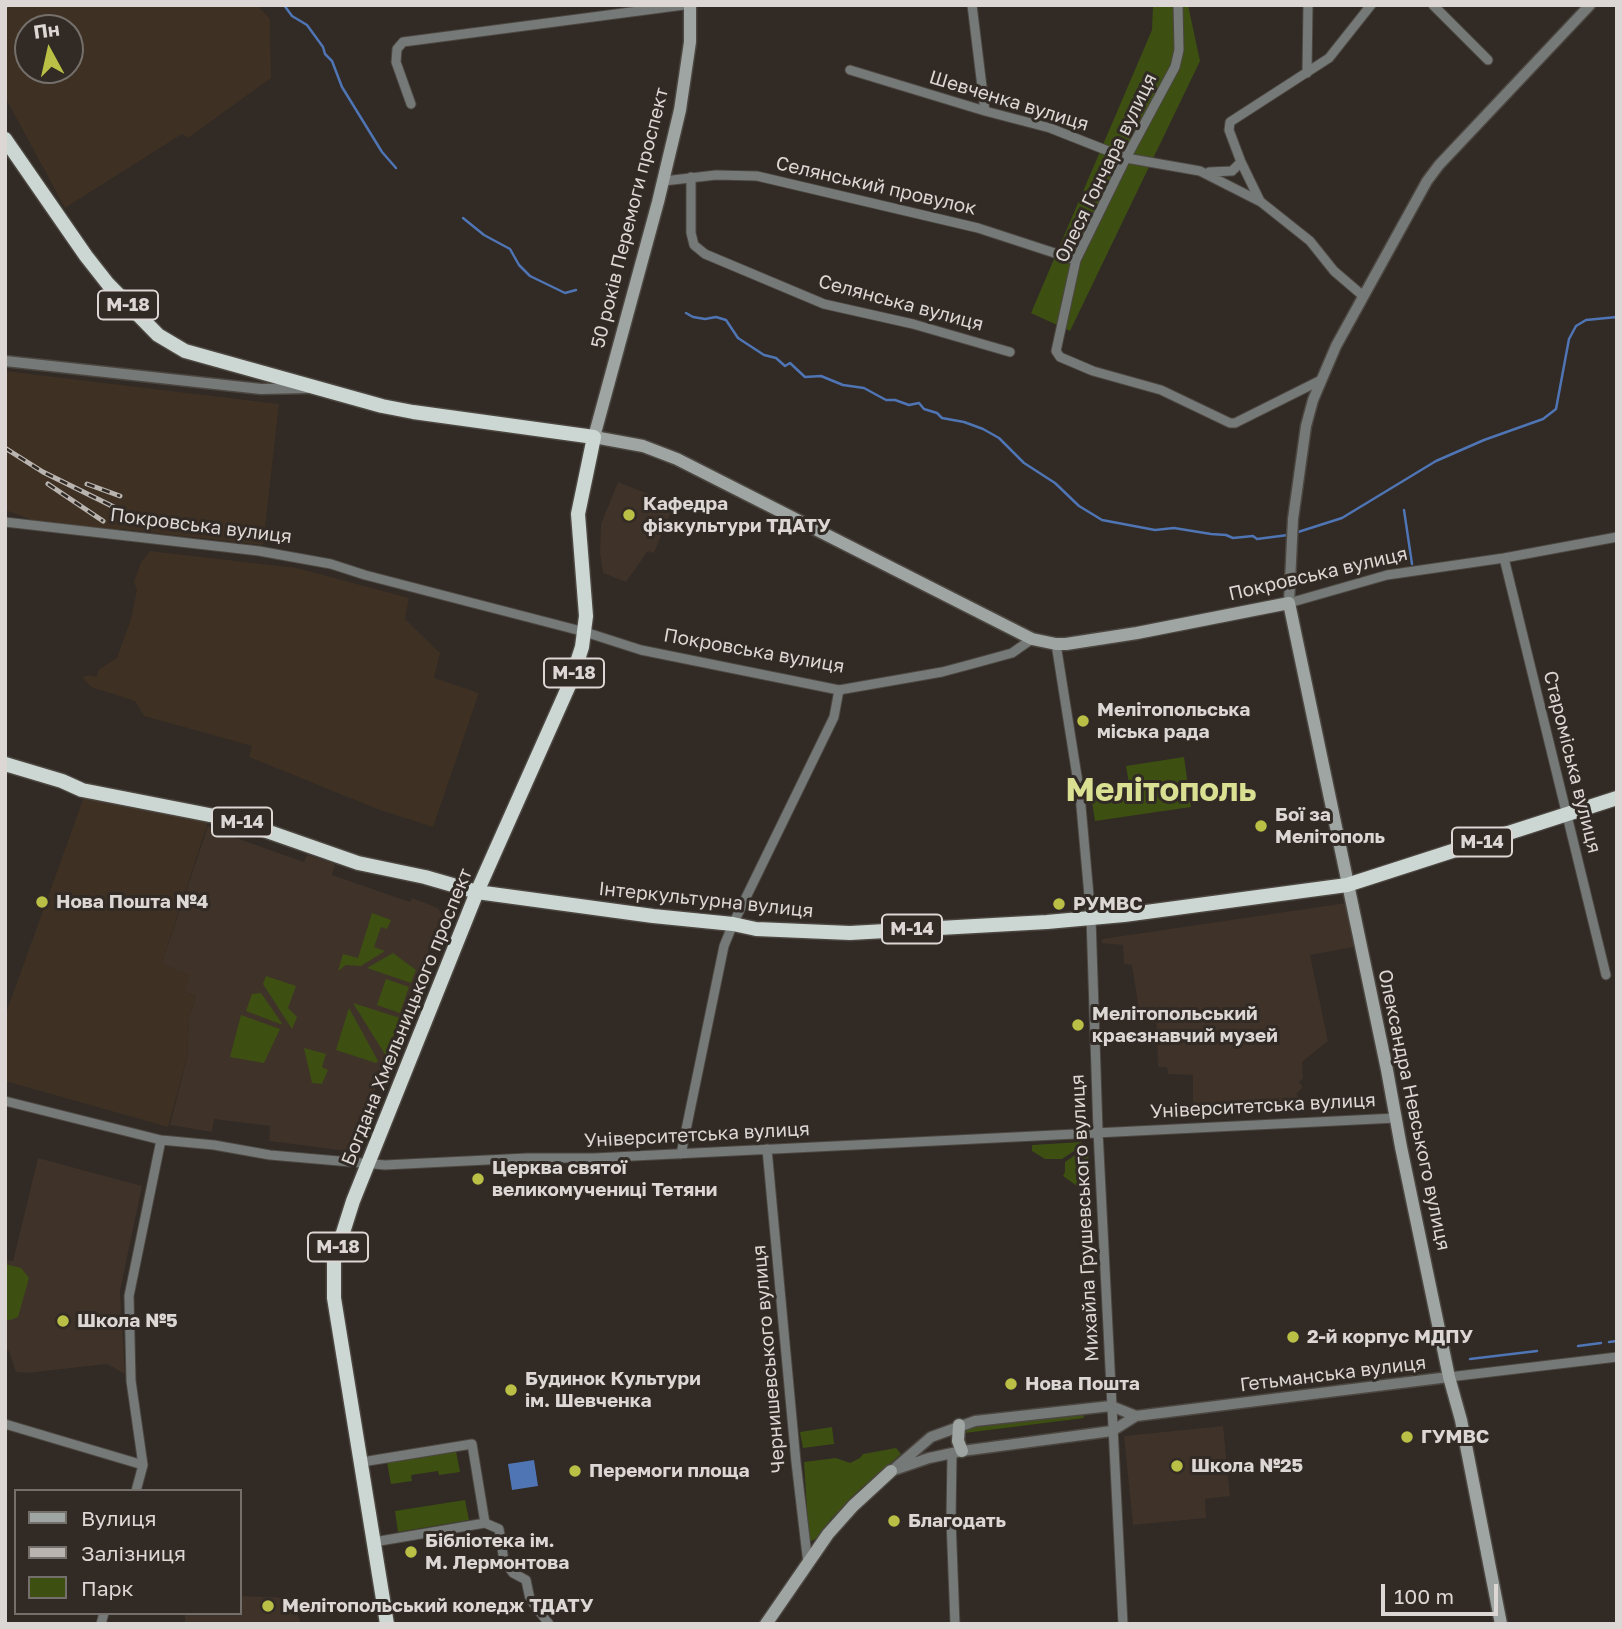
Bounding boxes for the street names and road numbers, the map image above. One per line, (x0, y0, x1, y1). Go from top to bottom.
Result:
street label: Шевченка вулиця (926, 66, 1092, 136)
street label: Олеся Гончара вулиця (1050, 70, 1162, 266)
street label: 50 років Перемоги проспект (587, 85, 673, 351)
street label: Селянський провулок (774, 152, 978, 220)
street label: Селянська вулиця (816, 270, 986, 336)
road number: М-18 (98, 290, 158, 320)
street label: Покровська вулиця (109, 504, 293, 548)
street label: Покровська вулиця (1226, 542, 1410, 606)
street label: Покровська вулиця (662, 624, 846, 678)
road number: М-18 (544, 658, 604, 688)
street label: Староміська вулиця (1538, 668, 1606, 856)
road number: М-14 (212, 808, 272, 836)
road number: М-14 (1452, 828, 1512, 856)
street label: Богдана Хмельницького проспект (337, 865, 477, 1169)
street label: Інтеркультурна вулиця (597, 877, 815, 923)
road number: М-14 (882, 914, 942, 944)
street label: Олександра Невського вулиця (1373, 967, 1455, 1253)
street label: Михайла Грушевського вулиця (1066, 1074, 1104, 1362)
street label: Університетська вулиця (1150, 1089, 1376, 1123)
street label: Університетська вулиця (584, 1118, 810, 1152)
road number: М-18 (308, 1232, 368, 1262)
street label: Чернишевського вулиця (748, 1244, 790, 1474)
street label: Гетьманська вулиця (1239, 1351, 1427, 1397)

